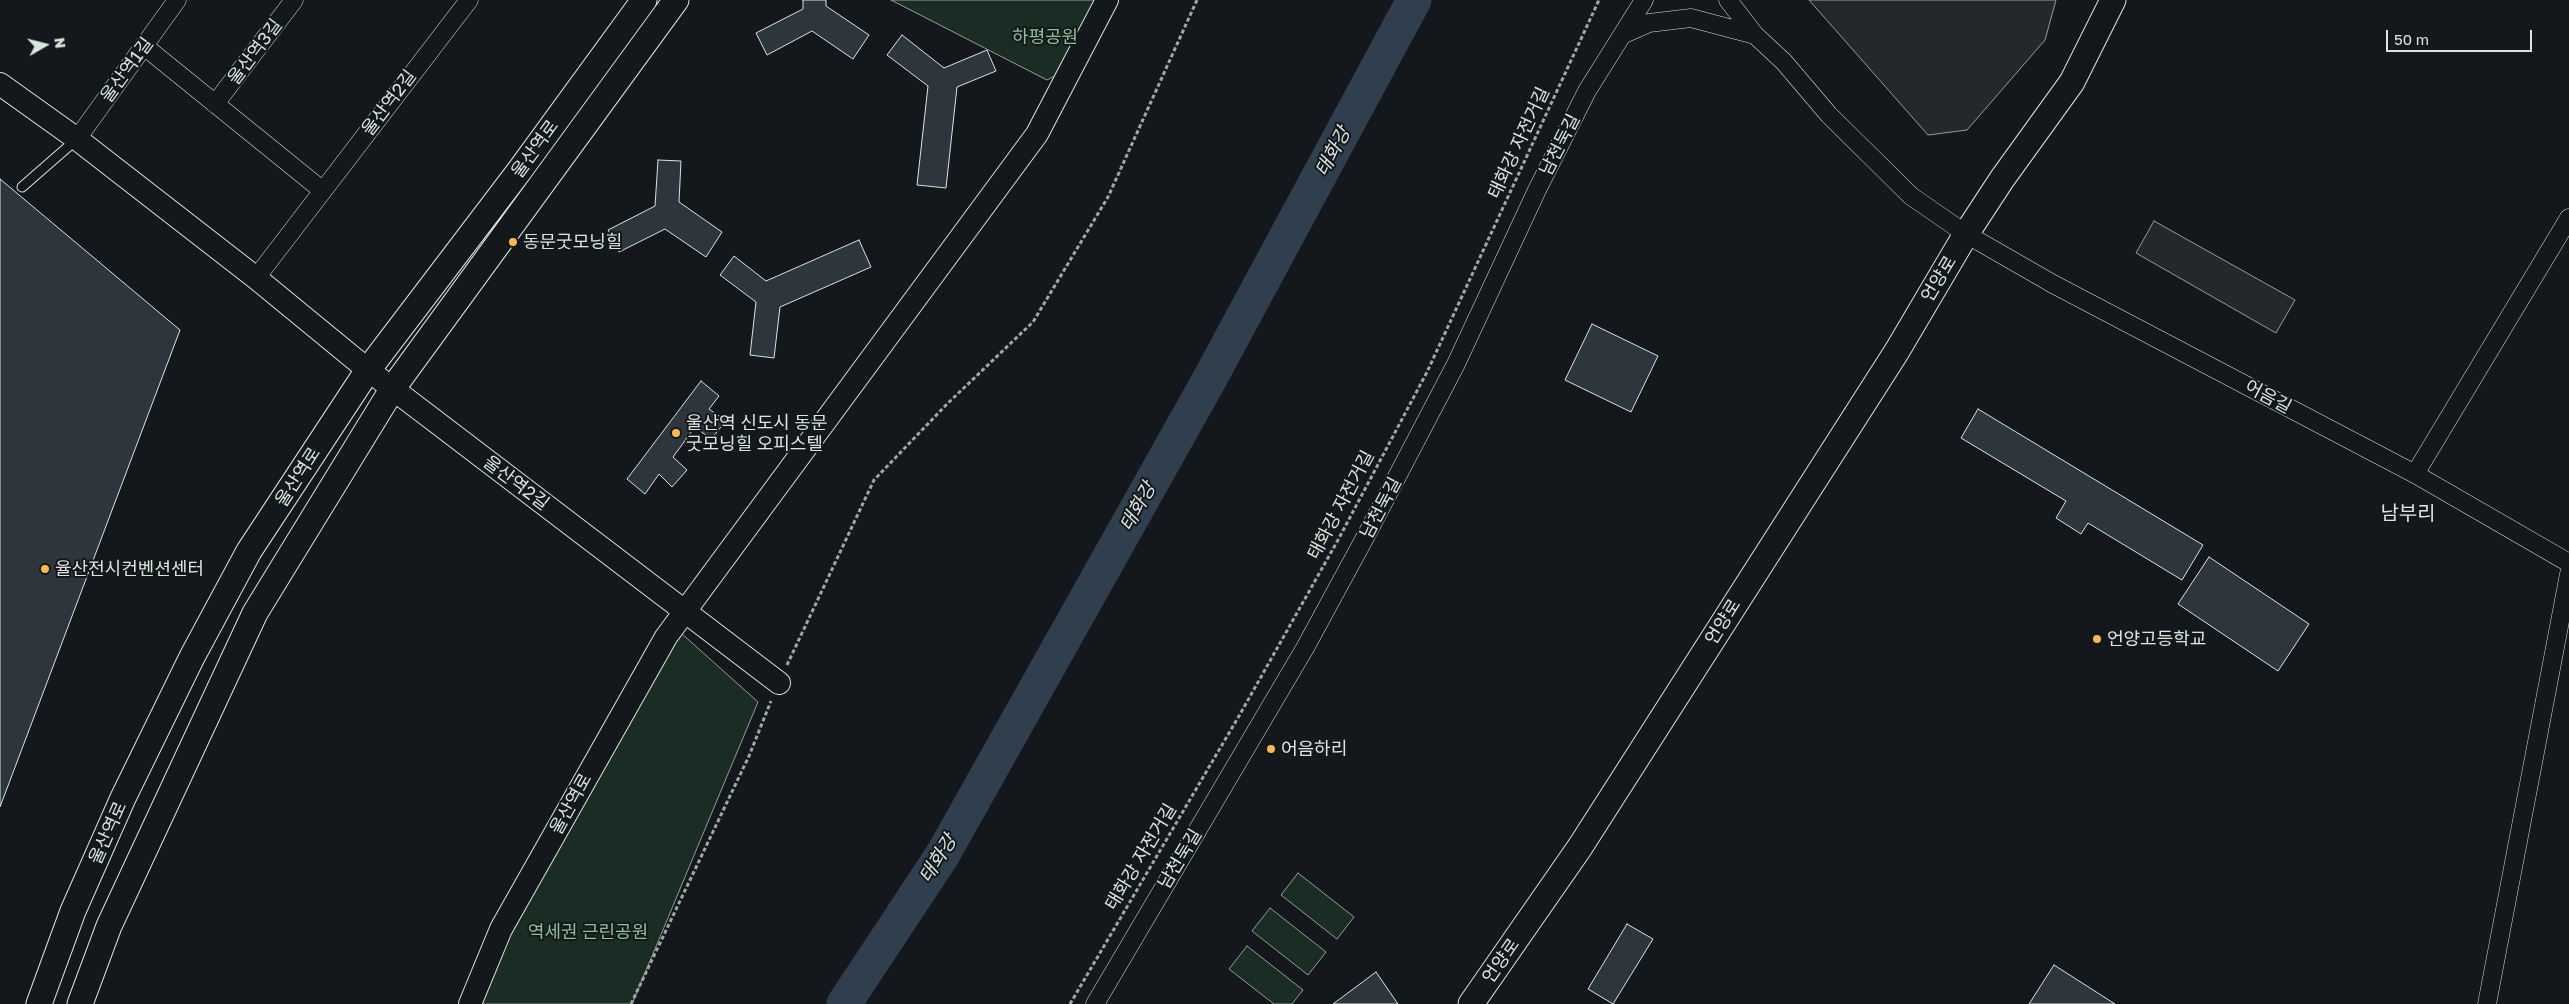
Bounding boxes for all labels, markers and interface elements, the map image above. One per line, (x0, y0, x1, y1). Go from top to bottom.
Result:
street label: 울산역3길 (223, 15, 287, 89)
north arrow (20, 20, 70, 70)
scale bar (2389, 20, 2535, 52)
park label: 하평공원 (1012, 26, 1078, 48)
text: 50 m (2394, 30, 2429, 48)
street label: 울산역1길 (96, 33, 158, 107)
text: N (51, 36, 70, 49)
street label: 울산역2길 (357, 66, 421, 140)
street label: 태화강 자전거길 (1484, 84, 1554, 202)
street label: 남천둑길 (1535, 111, 1585, 179)
street label: 울산역로 (507, 116, 563, 182)
water label: 태화강 (1311, 123, 1355, 181)
place label: 동문굿모닝힐 (523, 231, 622, 253)
marker: 동문굿모닝힐 (507, 236, 519, 248)
street label: 언양로 (1917, 252, 1961, 306)
street label: 어음길 (2241, 376, 2295, 418)
place label: 울산역 신도시 동문 굿모닝힐 오피스텔 (686, 412, 827, 454)
marker: 울산역 신도시 동문 굿모닝힐 오피스텔 (670, 427, 682, 439)
street label: 울산역로 (271, 443, 325, 511)
street label: 태화강 자전거길 (1303, 447, 1379, 563)
street label: 울산역2길 (479, 451, 553, 515)
street label: 남천둑길 (1356, 474, 1406, 542)
water label: 태화강 (1115, 479, 1161, 535)
district label: 남부리 (2380, 502, 2436, 526)
place label: 율산전시컨벤션센터 (55, 558, 204, 580)
marker: 율산전시컨벤션센터 (39, 563, 51, 575)
street label: 언양로 (1701, 595, 1745, 649)
place label: 언양고등학교 (2107, 628, 2206, 650)
marker: 언양고등학교 (2091, 633, 2103, 645)
place label: 어음하리 (1281, 738, 1347, 760)
marker: 어음하리 (1265, 743, 1277, 755)
street label: 울산역로 (545, 770, 597, 838)
street label: 울산역로 (85, 798, 131, 868)
street label: 태화강 자전거길 (1101, 800, 1181, 914)
street label: 남천둑길 (1154, 825, 1206, 893)
water label: 태화강 (914, 831, 962, 887)
park label: 역세권 근린공원 (528, 921, 648, 943)
street label: 언양로 (1478, 934, 1524, 988)

